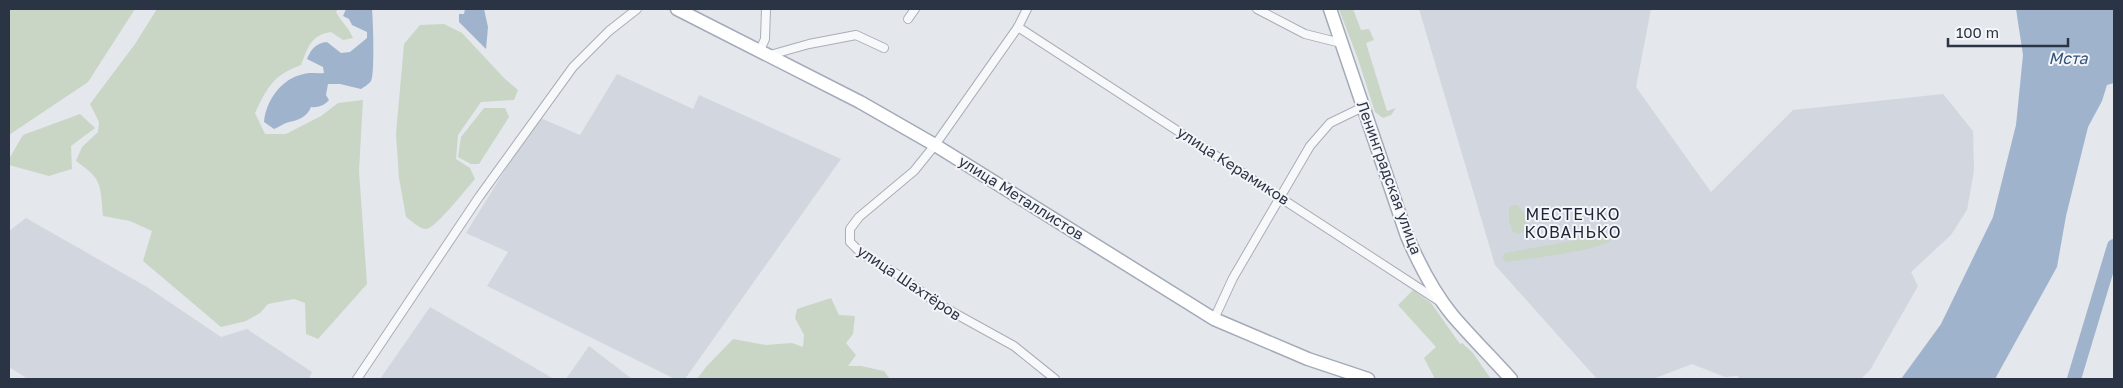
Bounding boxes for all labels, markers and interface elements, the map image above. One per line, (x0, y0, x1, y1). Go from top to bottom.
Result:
scale bar (1948, 15, 2068, 47)
text: 100 m (1956, 23, 1999, 41)
water label: Мста (2048, 48, 2088, 68)
street label: Ленинградская улица (1354, 98, 1426, 257)
street label: улица Керамиков (1174, 122, 1293, 208)
street label: улица Металлистов (956, 151, 1087, 243)
district label: МЕСТЕЧКО КОВАНЬКО (1524, 204, 1622, 242)
street label: улица Шахтёров (854, 241, 965, 324)

